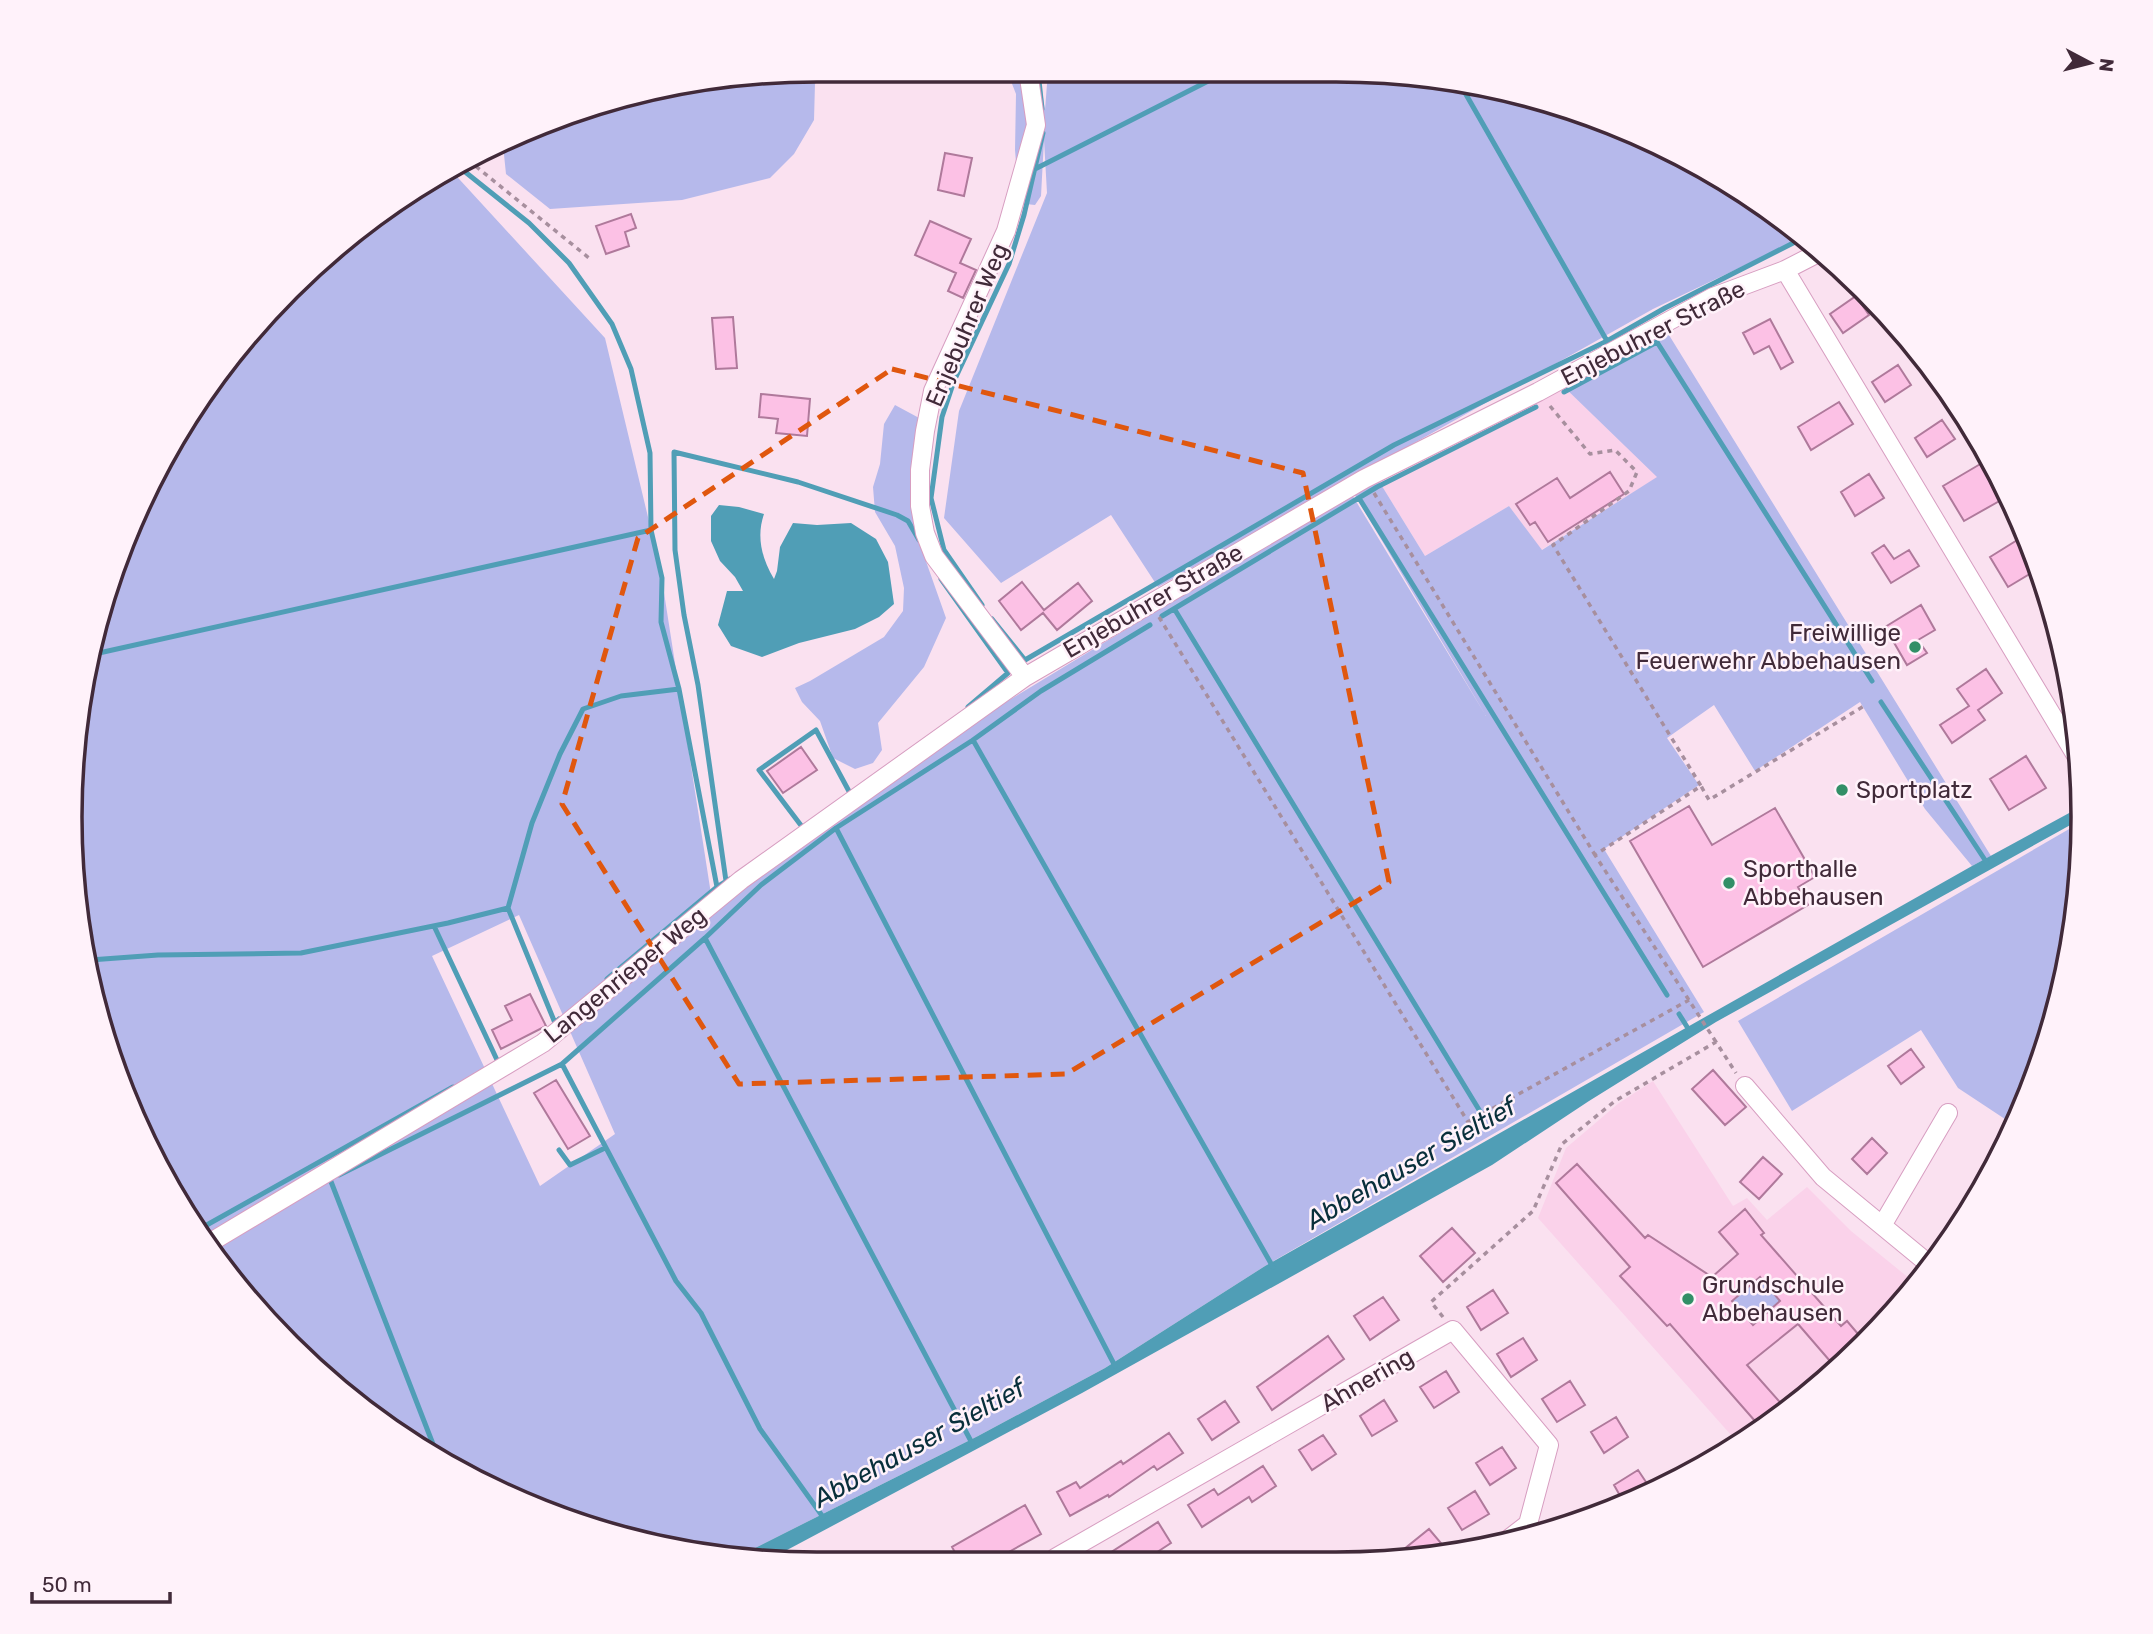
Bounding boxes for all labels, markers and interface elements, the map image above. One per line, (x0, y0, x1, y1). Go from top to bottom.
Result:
north arrow (2055, 28, 2125, 98)
text: N (2094, 57, 2119, 73)
street label: Enjebuhrer Weg (920, 239, 1014, 411)
street label: Enjebuhrer Straße (1556, 274, 1750, 392)
street label: Enjebuhrer Straße (1058, 538, 1248, 664)
place label: Freiwillige Feuerwehr Abbehausen (1635, 619, 1901, 675)
marker: Freiwillige Feuerwehr Abbehausen (1907, 639, 1923, 655)
place label: Sportplatz (1856, 776, 1972, 804)
marker: Sportplatz (1834, 782, 1850, 798)
place label: Sporthalle Abbehausen (1743, 855, 1884, 911)
marker: Sporthalle Abbehausen (1721, 875, 1737, 891)
street label: Langenrieper Weg (538, 901, 712, 1049)
water label: Abbehauser Sieltief (1299, 1089, 1524, 1237)
place label: Grundschule Abbehausen (1702, 1271, 1845, 1327)
marker: Grundschule Abbehausen (1680, 1291, 1696, 1307)
street label: Ahnering (1316, 1342, 1418, 1418)
water label: Abbehauser Sieltief (806, 1371, 1033, 1515)
scale bar (32, 1560, 170, 1604)
text: 50 m (42, 1572, 92, 1597)

